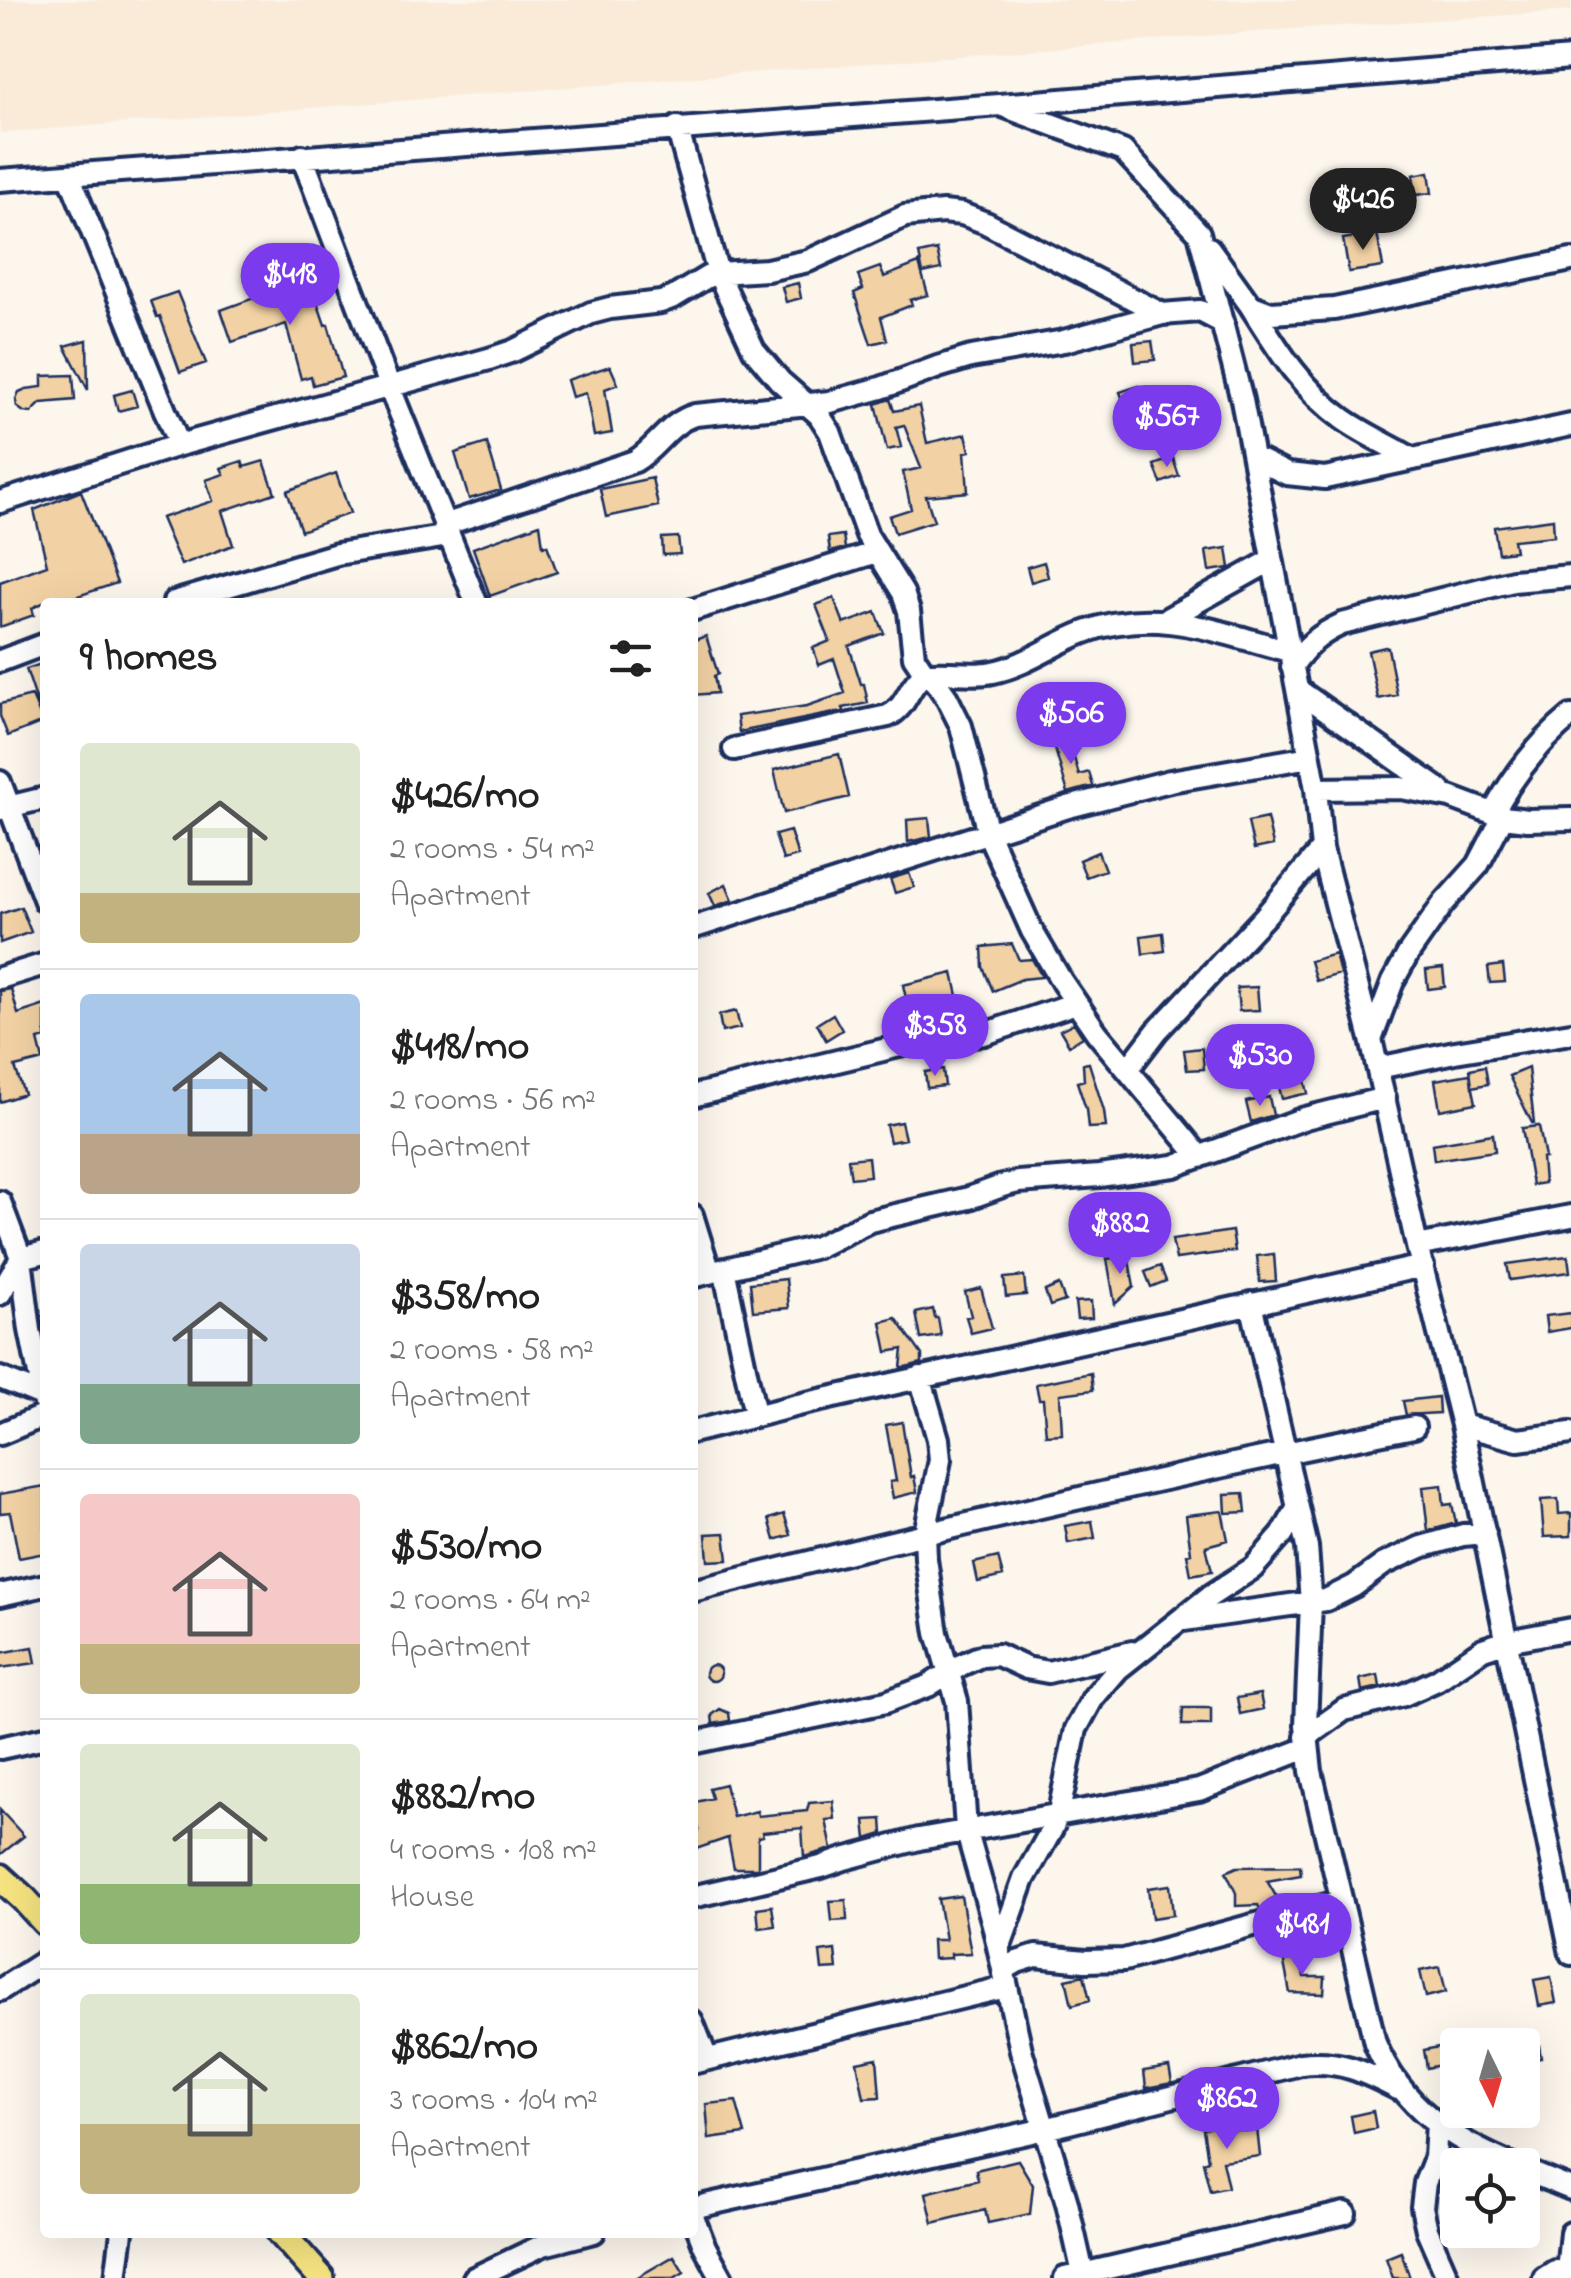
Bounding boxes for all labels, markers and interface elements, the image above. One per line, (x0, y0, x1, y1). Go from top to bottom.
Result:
pin: $426 (1304, 168, 1422, 253)
text: $426 (1332, 177, 1394, 224)
pin: $418 (231, 243, 349, 328)
text: $418 (263, 252, 317, 299)
pin: $567 (1108, 385, 1226, 470)
text: $567 (1135, 394, 1199, 441)
text: 9 homes (80, 628, 218, 689)
icon: filters (603, 631, 658, 686)
pin: $506 (1012, 682, 1130, 767)
text: $506 (1038, 691, 1104, 738)
text: $426/mo (390, 766, 540, 827)
icon: home (160, 783, 280, 903)
text: 2 rooms · 54 m² (390, 827, 595, 874)
text: Apartment (390, 874, 531, 921)
pin: $358 (876, 994, 994, 1079)
text: $358 (904, 1003, 966, 1050)
text: $418/mo (390, 1017, 529, 1078)
pin: $530 (1201, 1024, 1319, 1109)
text: $530 (1228, 1033, 1292, 1080)
icon: home (160, 1034, 280, 1154)
text: 2 rooms · 56 m² (390, 1078, 596, 1125)
text: Apartment (390, 1125, 531, 1172)
pin: $882 (1061, 1192, 1179, 1277)
text: $882 (1090, 1201, 1150, 1248)
text: $358/mo (390, 1267, 540, 1328)
icon: home (160, 1284, 280, 1404)
text: 2 rooms · 58 m² (390, 1328, 594, 1375)
text: Apartment (390, 1375, 531, 1422)
text: $530/mo (390, 1517, 542, 1578)
icon: home (160, 1534, 280, 1654)
text: 2 rooms · 64 m² (390, 1578, 591, 1625)
text: Apartment (390, 1625, 531, 1672)
text: $882/mo (390, 1767, 535, 1828)
icon: home (160, 1784, 280, 1904)
text: 4 rooms · 108 m² (390, 1828, 597, 1875)
text: House (390, 1875, 474, 1922)
pin: $481 (1243, 1893, 1361, 1978)
text: $481 (1275, 1902, 1329, 1949)
text: $862/mo (390, 2017, 538, 2078)
north arrow (1440, 2028, 1540, 2128)
map controls (1440, 2028, 1540, 2248)
icon: home (160, 2034, 280, 2154)
pin: $862 (1168, 2067, 1286, 2152)
text: $862 (1196, 2076, 1258, 2123)
text: 3 rooms · 104 m² (390, 2078, 598, 2125)
text: Apartment (390, 2125, 531, 2172)
button: locate (1440, 2148, 1540, 2248)

